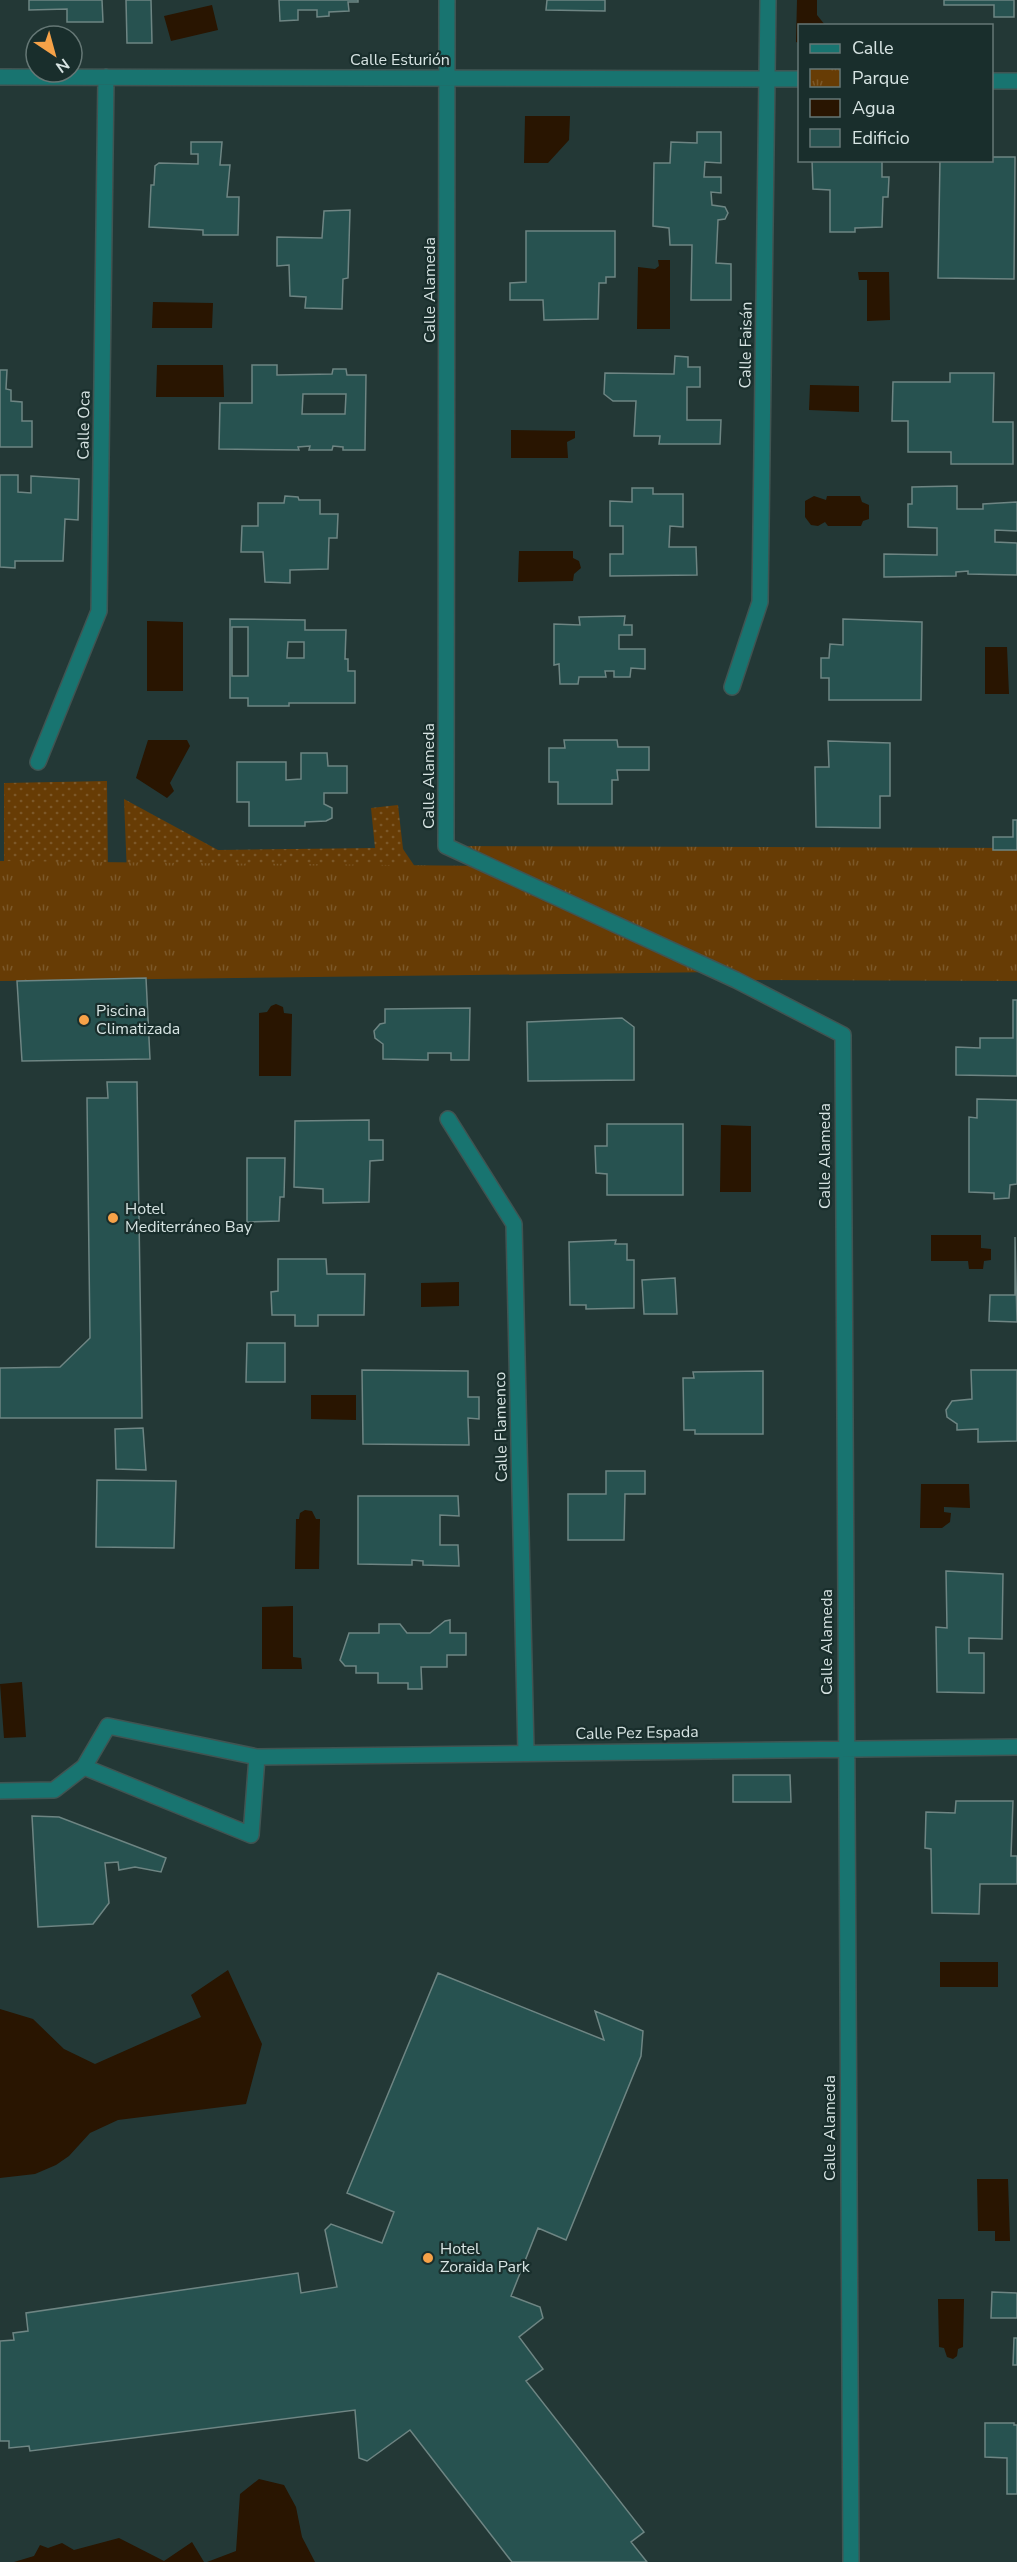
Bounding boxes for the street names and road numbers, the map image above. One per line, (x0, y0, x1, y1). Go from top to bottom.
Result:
street label: Calle Esturión (350, 49, 450, 71)
street label: Calle Alameda (419, 237, 441, 343)
street label: Calle Faisán (734, 301, 758, 389)
street label: Calle Oca (72, 390, 96, 460)
street label: Calle Alameda (418, 723, 440, 829)
street label: Calle Alameda (814, 1103, 836, 1209)
street label: Calle Flamenco (489, 1372, 513, 1482)
street label: Calle Alameda (816, 1589, 838, 1695)
street label: Calle Pez Espada (575, 1721, 699, 1745)
street label: Calle Alameda (819, 2075, 841, 2181)

